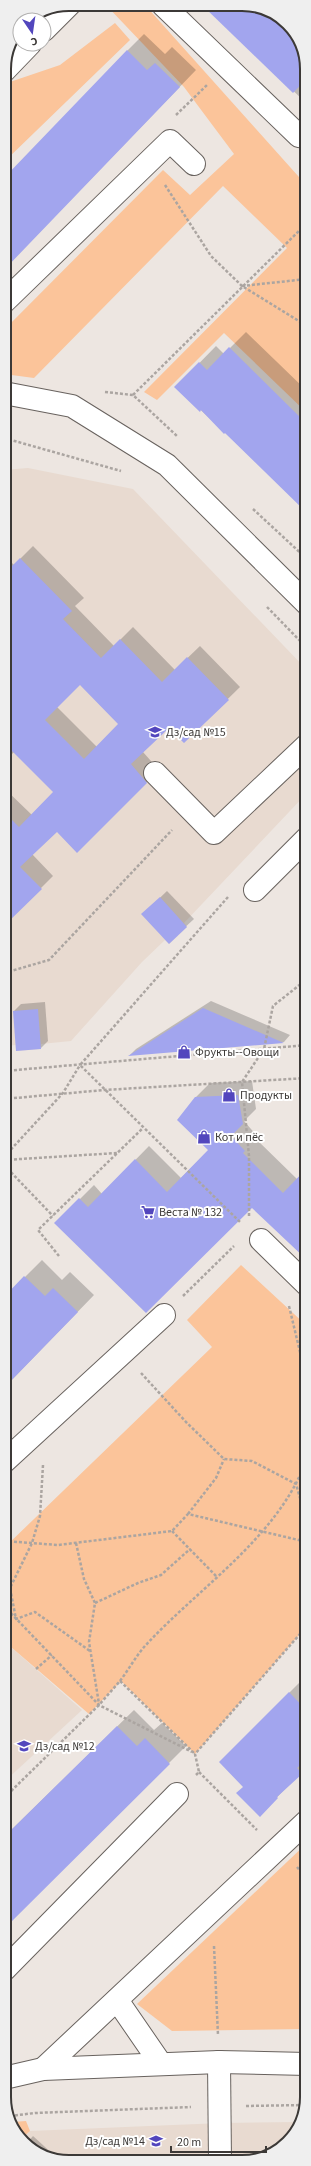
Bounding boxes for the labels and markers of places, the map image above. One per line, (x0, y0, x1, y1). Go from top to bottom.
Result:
school or university icon: Дз/сад №15 (147, 724, 163, 740)
place label: Дз/сад №15 (166, 724, 226, 741)
shop icon: Фрукты--Овощи (176, 1044, 192, 1060)
place label: Фрукты--Овощи (195, 1044, 279, 1061)
shop icon: Продукты (221, 1087, 237, 1103)
place label: Продукты (240, 1087, 292, 1104)
shop icon: Кот и пёс (196, 1129, 212, 1145)
place label: Кот и пёс (215, 1129, 264, 1146)
supermarket icon: Веста № 132 (140, 1204, 156, 1220)
place label: Веста № 132 (159, 1204, 222, 1221)
school or university icon: Дз/сад №12 (16, 1738, 32, 1754)
place label: Дз/сад №12 (35, 1738, 95, 1755)
place label: Дз/сад №14 (85, 2133, 145, 2150)
school or university icon: Дз/сад №14 (148, 2133, 164, 2149)

